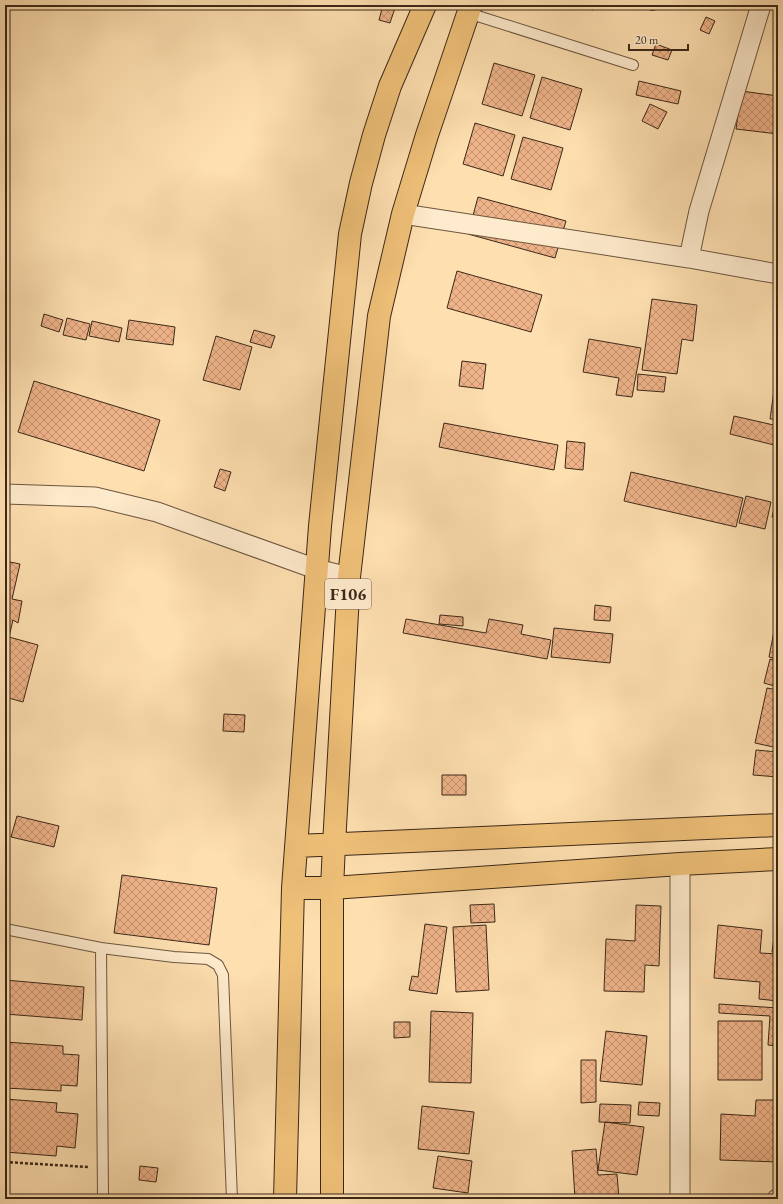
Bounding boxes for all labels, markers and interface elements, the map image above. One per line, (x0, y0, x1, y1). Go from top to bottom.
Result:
scale bar (629, 26, 688, 52)
text: 20 m (635, 32, 659, 48)
road number: F106 (325, 579, 371, 609)

